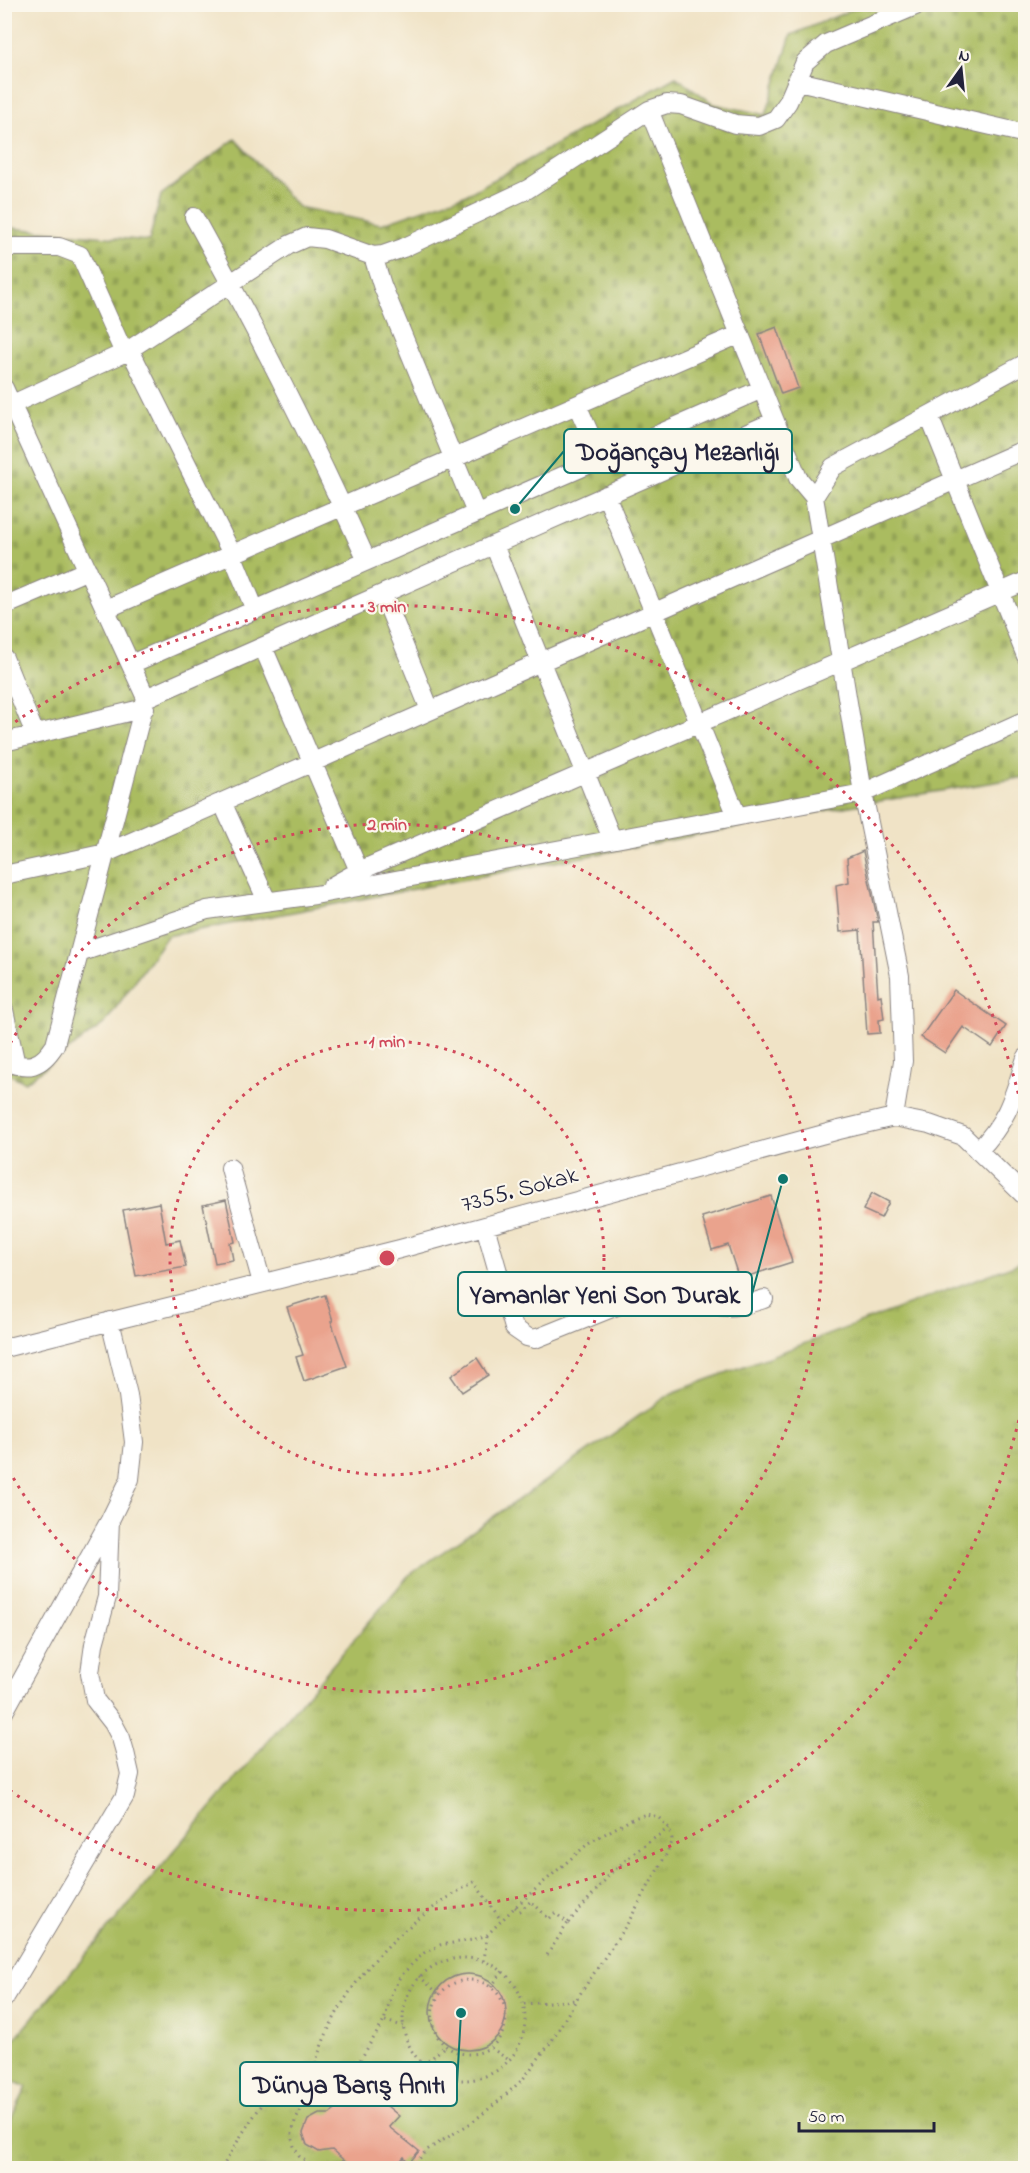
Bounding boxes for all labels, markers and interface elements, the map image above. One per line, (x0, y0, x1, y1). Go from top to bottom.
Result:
north arrow (931, 39, 991, 99)
text: N (956, 43, 973, 69)
callout: Doğançay Mezarlığı (564, 429, 792, 473)
text: Doğançay Mezarlığı (575, 435, 780, 474)
text: 3 min (367, 595, 406, 621)
text: 2 min (366, 813, 407, 839)
text: 1 min (369, 1030, 405, 1056)
street label: 7355. Sokak (458, 1159, 583, 1223)
centre of rings (377, 1248, 397, 1268)
callout: Yamanlar Yeni Son Durak (458, 1272, 752, 1316)
text: Yamanlar Yeni Son Durak (469, 1278, 741, 1316)
callout: Dünya Barış Anıtı (240, 2062, 457, 2106)
text: Dünya Barış Anıtı (252, 2068, 445, 2106)
scale bar (799, 2095, 934, 2133)
text: 50 m (808, 2105, 845, 2131)

